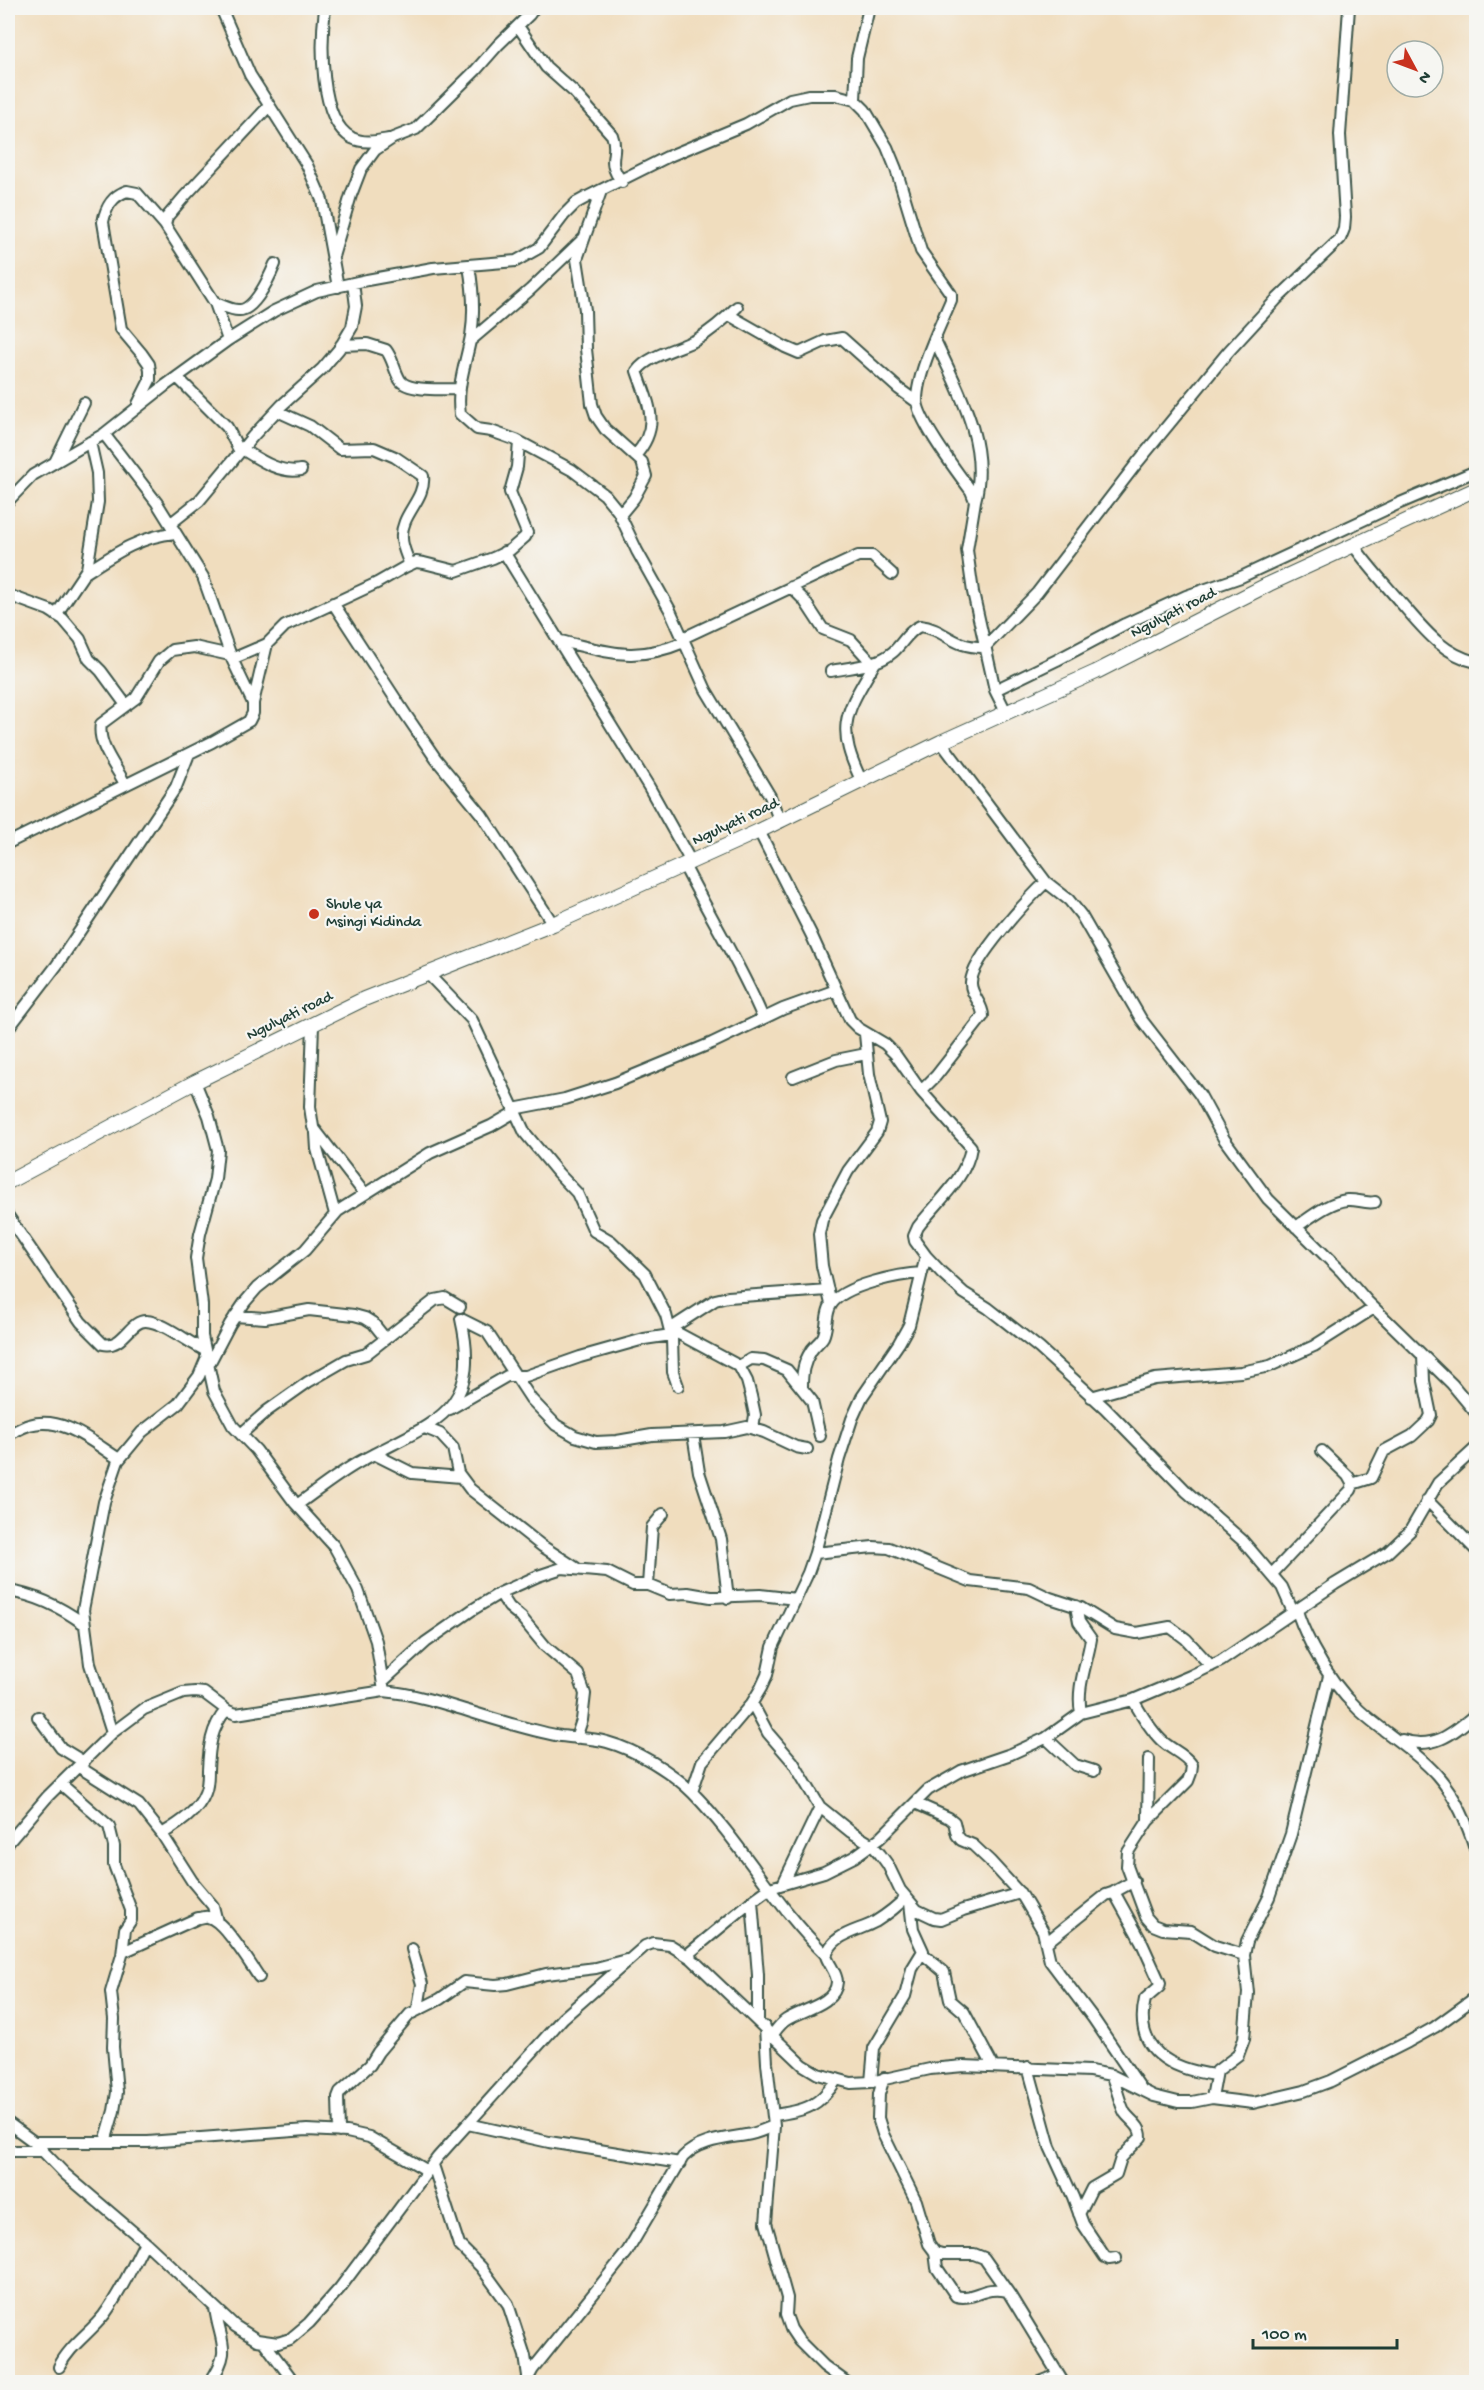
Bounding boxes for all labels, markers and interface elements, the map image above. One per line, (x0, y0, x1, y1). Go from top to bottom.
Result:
north arrow (1385, 39, 1445, 99)
text: N (1413, 66, 1434, 87)
street label: Ngulyati road (1128, 584, 1221, 644)
street label: Ngulyati road (690, 794, 784, 851)
place label: Shule ya Msingi Kidinda (326, 896, 423, 933)
marker: Shule ya Msingi Kidinda (307, 907, 321, 921)
street label: Ngulyati road (244, 987, 338, 1046)
scale bar (1253, 2312, 1397, 2350)
text: 100 m (1261, 2325, 1307, 2346)

